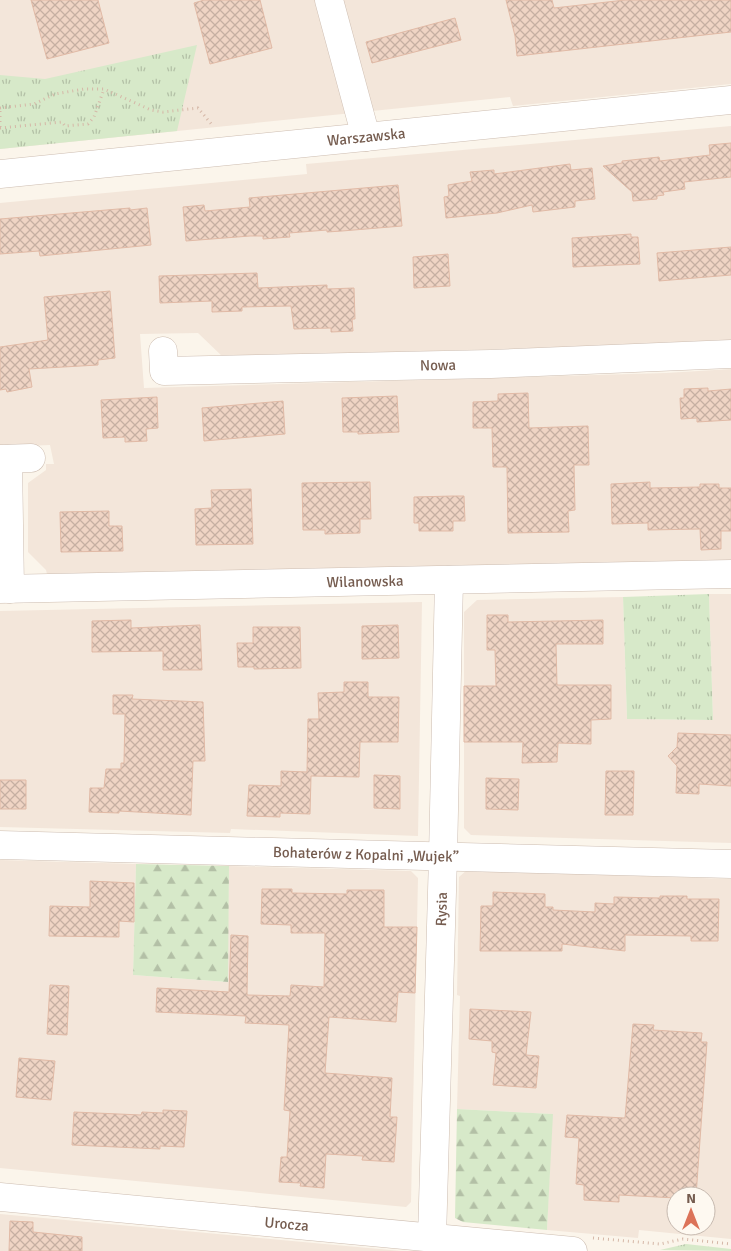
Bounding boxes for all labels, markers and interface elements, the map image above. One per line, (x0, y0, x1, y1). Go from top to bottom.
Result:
street label: Warszawska (326, 124, 406, 150)
street label: Nowa (420, 356, 456, 375)
street label: Wilanowska (326, 572, 404, 591)
street label: Bohaterów z Kopalni „Wujek” (273, 843, 459, 866)
street label: Rysia (432, 892, 451, 927)
north arrow (666, 1186, 716, 1236)
text: N (686, 1190, 696, 1207)
street label: Urocza (264, 1213, 310, 1235)

